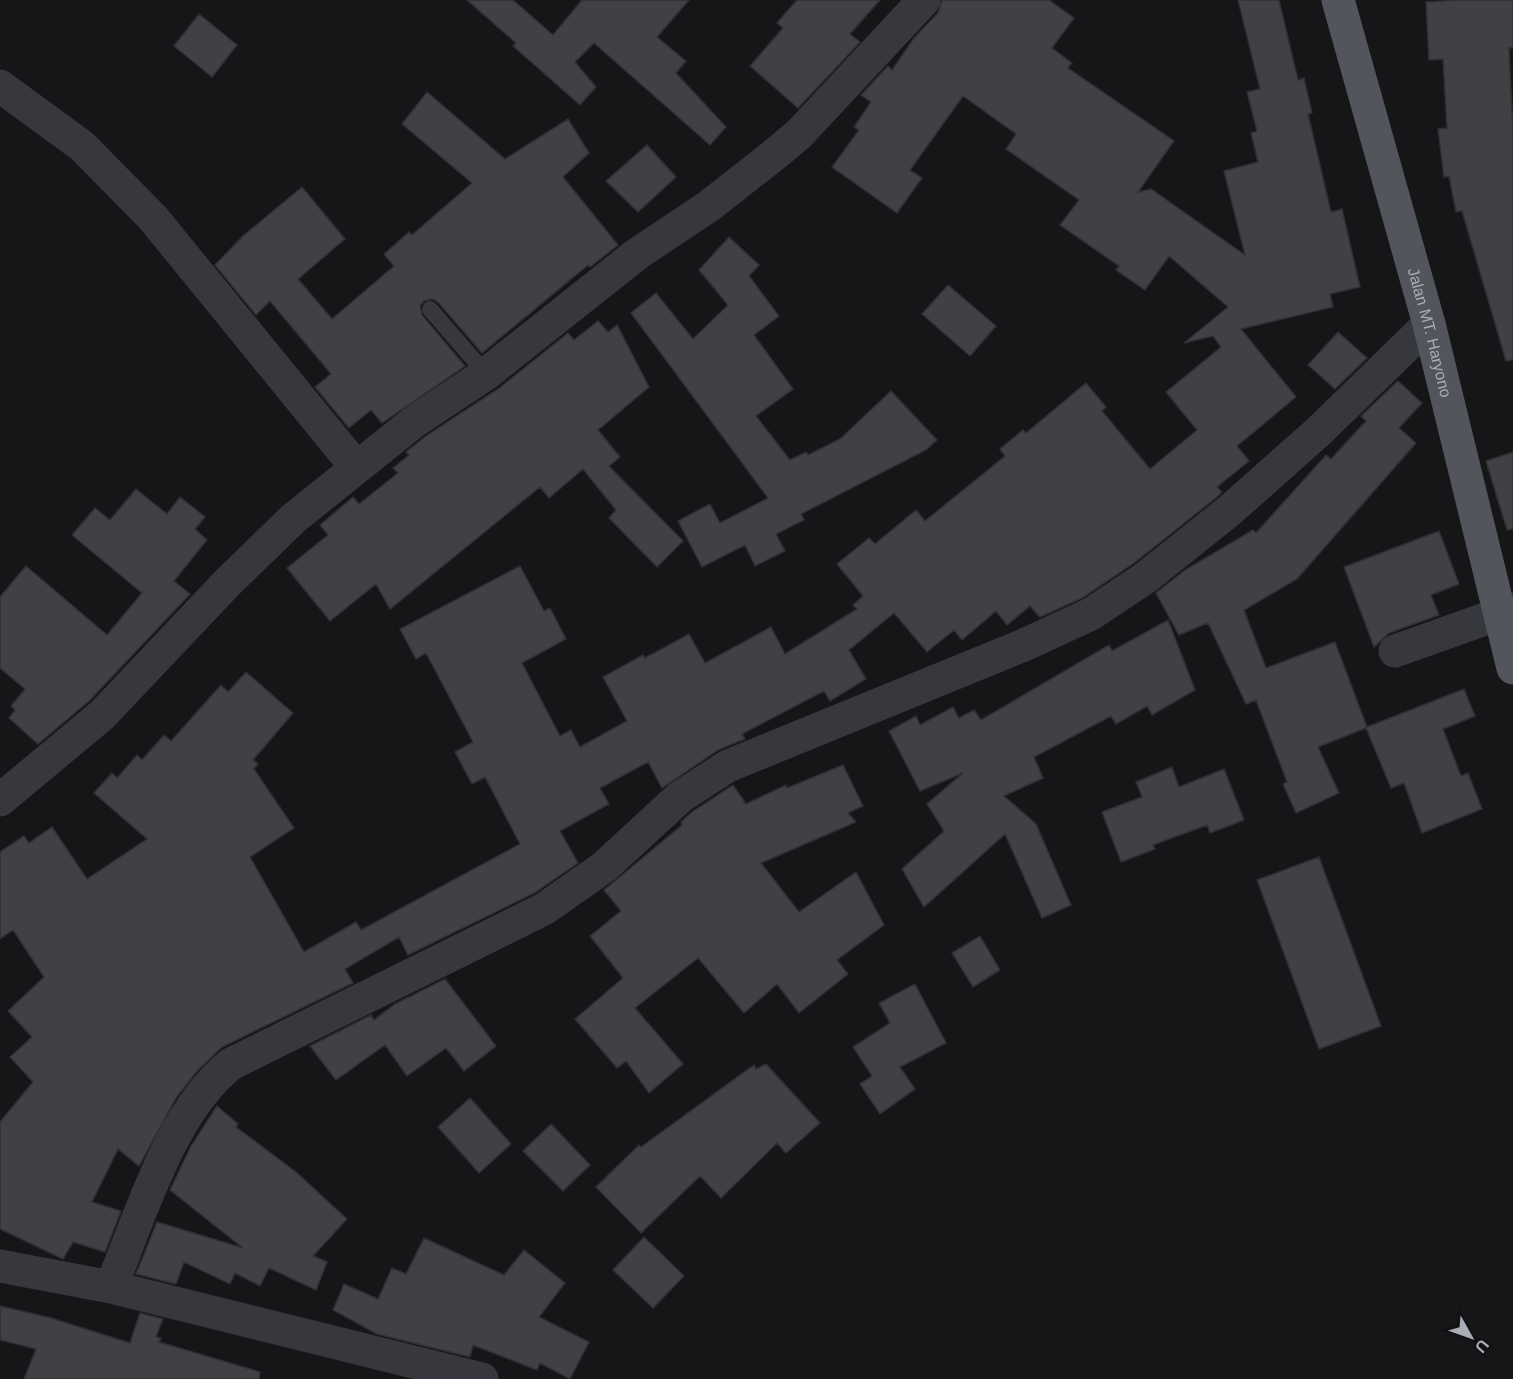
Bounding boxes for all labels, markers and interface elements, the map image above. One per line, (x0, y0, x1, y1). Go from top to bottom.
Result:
street label: Jalan MT. Haryono (1405, 266, 1455, 399)
north arrow (1441, 1307, 1501, 1367)
text: U (1472, 1336, 1492, 1356)

